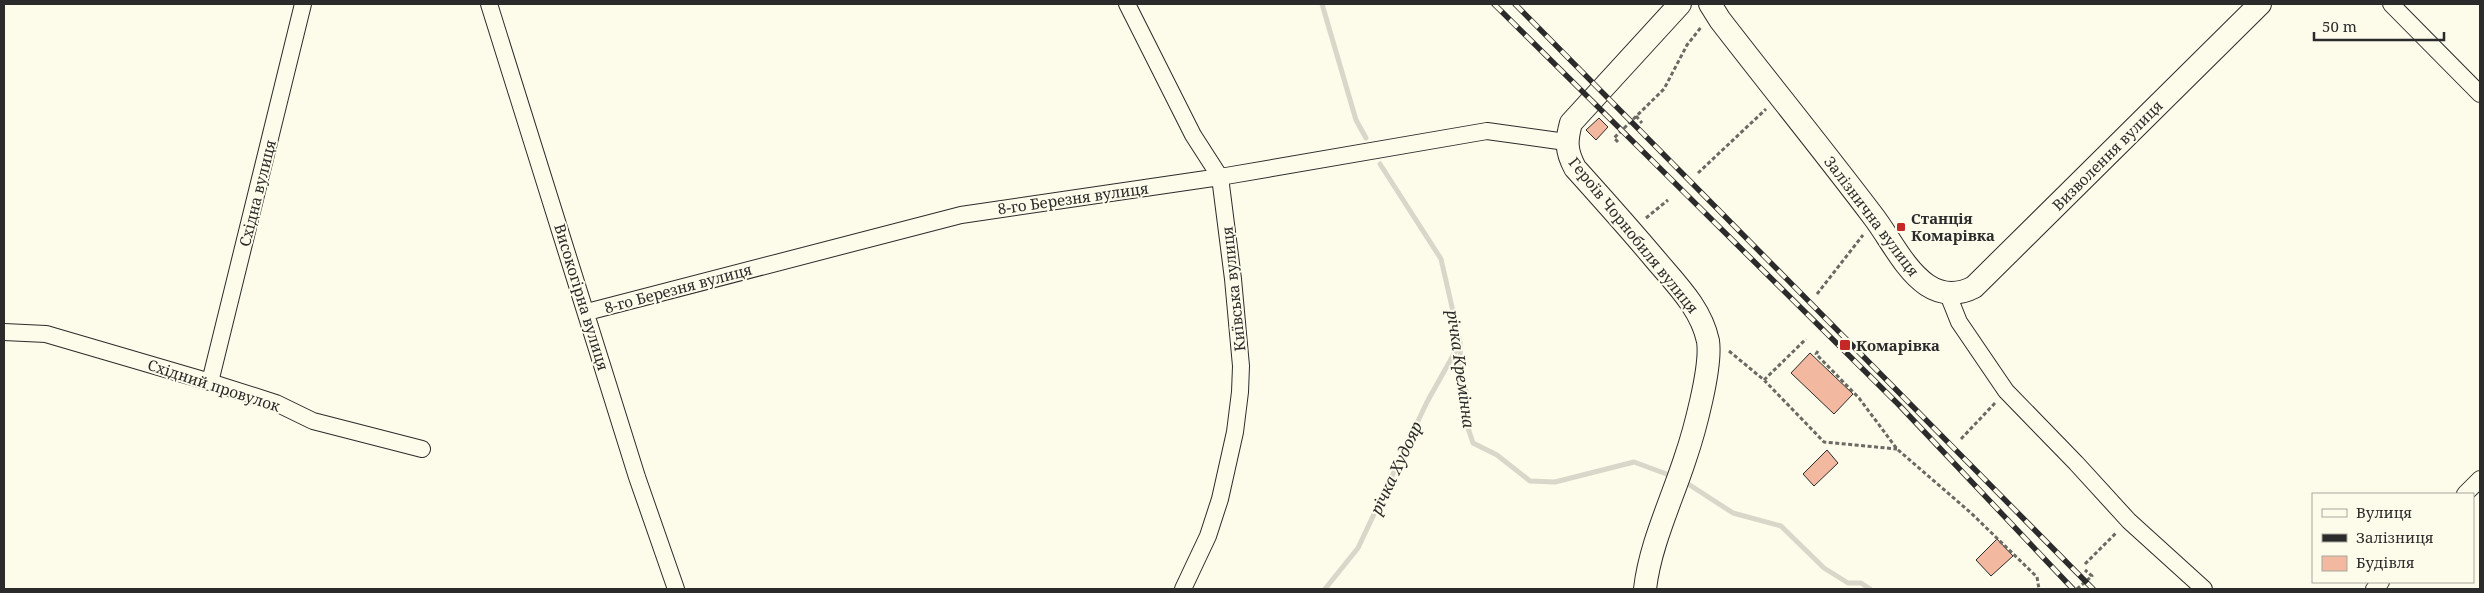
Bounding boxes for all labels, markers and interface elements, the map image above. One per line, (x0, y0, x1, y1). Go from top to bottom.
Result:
scale bar (2314, 10, 2444, 42)
text: 50 m (2322, 16, 2357, 36)
street label: Визволення вулиця (2047, 95, 2167, 215)
street label: Східна вулиця (234, 138, 280, 248)
street label: Залізнична вулиця (1820, 152, 1924, 280)
street label: Героїв Чорнобиля вулиця (1565, 153, 1703, 317)
street label: 8-го Березня вулиця (996, 178, 1150, 218)
place label: Станція Комарівка (1911, 208, 1995, 245)
street label: Високогірна вулиця (550, 221, 614, 373)
marker: Станція Комарівка (1895, 221, 1907, 233)
street label: Київська вулиця (1216, 226, 1250, 352)
street label: 8-го Березня вулиця (602, 259, 754, 317)
water label: річка Кремінна (1442, 308, 1480, 429)
place label: Комарівка (1856, 335, 1940, 355)
marker: Комарівка (1838, 338, 1852, 352)
street label: Східний провулок (145, 354, 283, 416)
water label: річка Худояр (1364, 418, 1427, 519)
legend (2312, 493, 2474, 583)
text: Вулиця (2356, 502, 2412, 522)
text: Залізниця (2356, 527, 2434, 547)
text: Будівля (2356, 552, 2414, 572)

